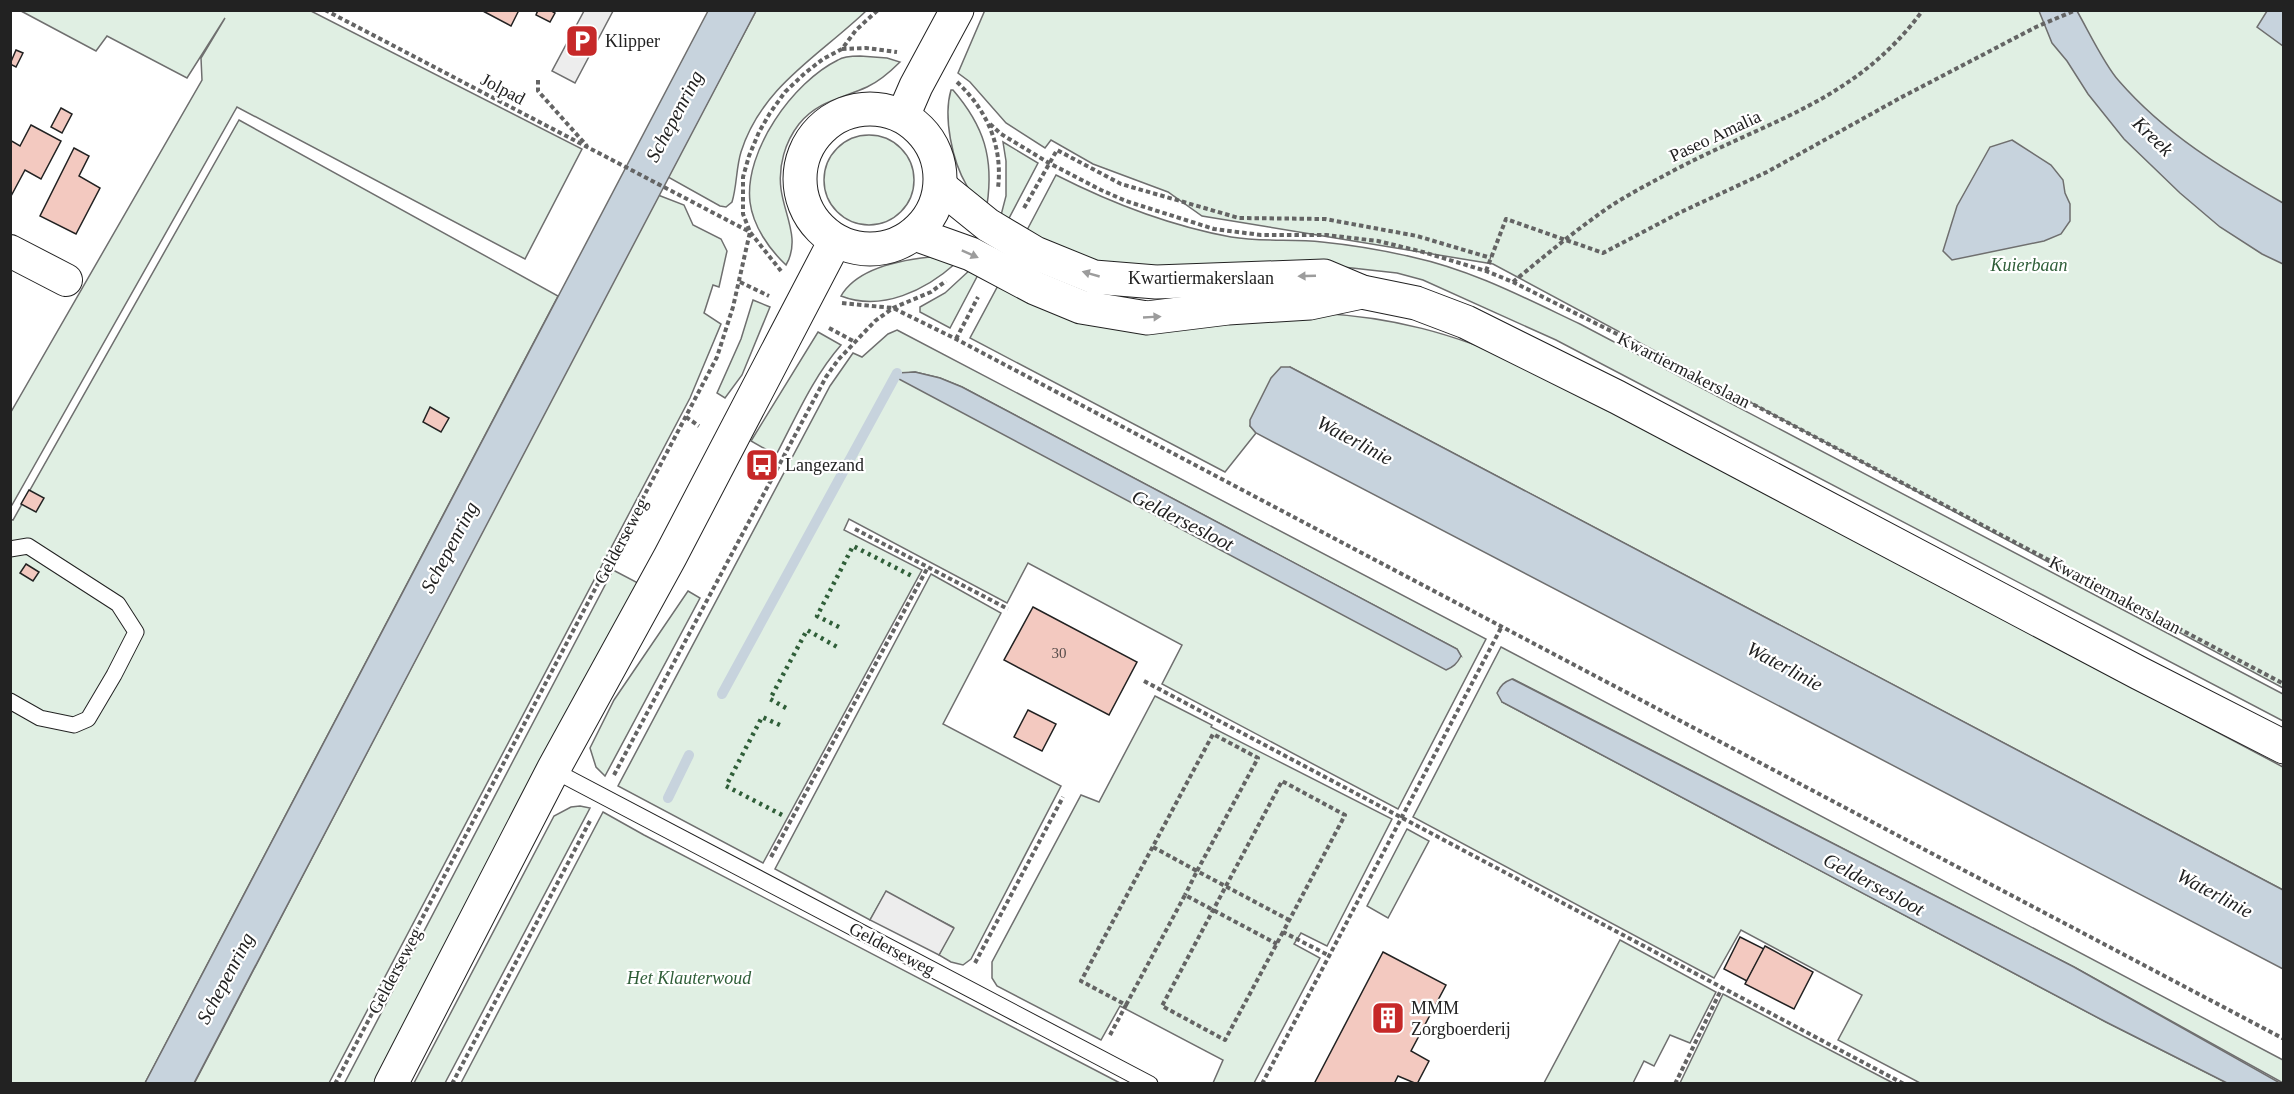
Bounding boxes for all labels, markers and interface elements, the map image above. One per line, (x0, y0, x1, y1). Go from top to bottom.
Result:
parking icon: Klipper (564, 23, 600, 59)
place label: Klipper (605, 31, 660, 51)
water label: Schepenring (641, 67, 708, 166)
street label: Jolpad (478, 69, 528, 109)
street label: Paseo Amalia (1666, 106, 1764, 166)
water label: Kreek (2128, 111, 2178, 161)
one-way arrow (961, 250, 978, 259)
park label: Kuierbaan (1989, 255, 2068, 275)
street label: Kwartiermakerslaan (1128, 268, 1274, 288)
one-way arrow (1082, 269, 1100, 279)
one-way arrow (1297, 272, 1316, 281)
one-way arrow (1142, 312, 1161, 321)
street label: Kwartiermakerslaan (1614, 328, 1754, 412)
water label: Waterlinie (1313, 411, 1397, 469)
bus stop icon: Langezand (744, 447, 780, 483)
place label: Langezand (785, 455, 864, 475)
water label: Geldersesloot (1129, 485, 1238, 555)
street label: Gelderseweg (590, 495, 652, 587)
water label: Schepenring (416, 498, 483, 597)
street label: Kwartiermakerslaan (2046, 552, 2184, 638)
water label: Waterlinie (1743, 637, 1827, 695)
house number: 30 (1052, 645, 1067, 661)
water label: Geldersesloot (1820, 848, 1929, 920)
water label: Waterlinie (2173, 864, 2257, 922)
street label: Gelderseweg (846, 918, 938, 980)
street label: Gelderseweg (364, 925, 426, 1017)
water label: Schepenring (192, 929, 259, 1028)
park label: Het Klauterwoud (626, 968, 752, 988)
place label: MMM Zorgboerderij (1411, 998, 1511, 1039)
building icon: MMM Zorgboerderij (1370, 1000, 1406, 1036)

